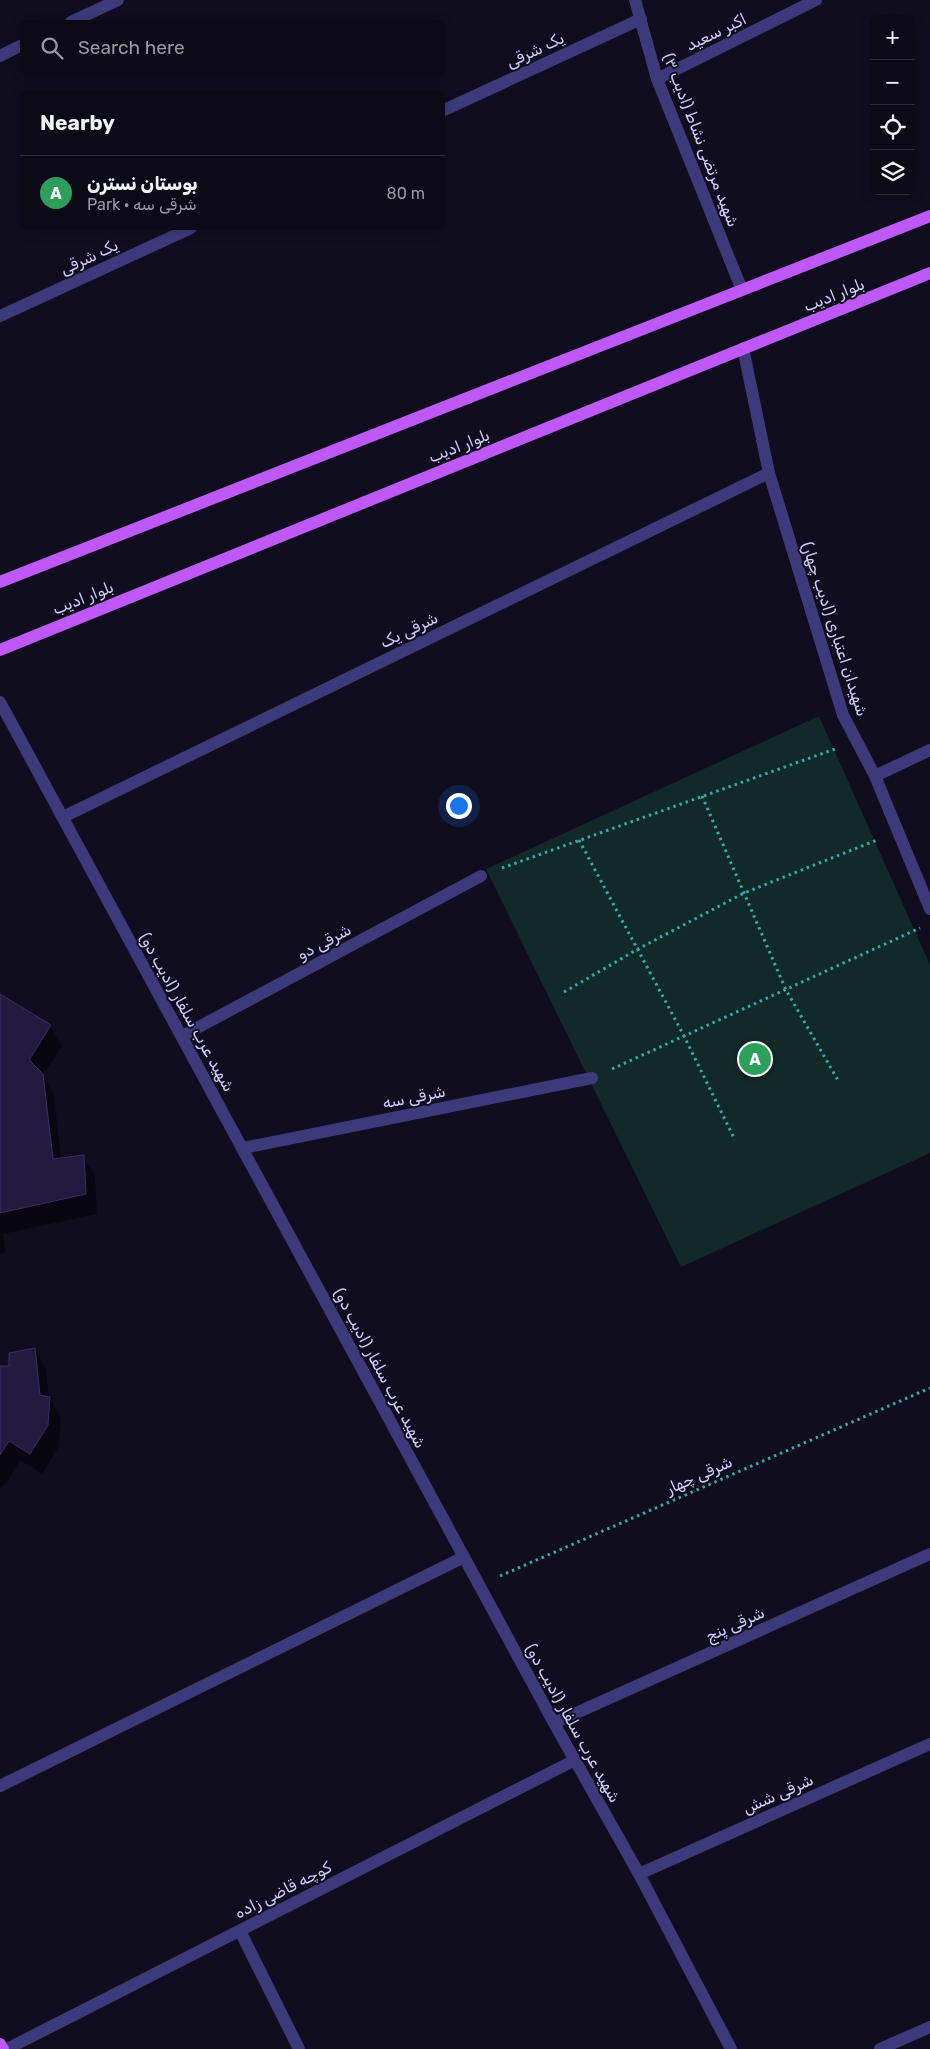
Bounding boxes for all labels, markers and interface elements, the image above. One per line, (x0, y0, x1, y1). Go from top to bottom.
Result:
street label: اکبر سعید (683, 9, 750, 56)
map controls (870, 15, 915, 195)
button: + (870, 15, 915, 60)
search box (20, 20, 445, 75)
street label: یک شرقی (503, 28, 568, 73)
icon: search (38, 34, 66, 62)
text: Search here (78, 36, 185, 59)
street label: شهید مرتضی نشاط (ادیب ۳) (658, 50, 743, 230)
button: − (870, 60, 915, 105)
button: locate (870, 105, 915, 150)
text: Nearby (40, 110, 115, 135)
button: layers (870, 150, 915, 195)
text: بوستان نسترن (87, 172, 198, 195)
text: A (50, 184, 62, 203)
text: 80 m (387, 184, 425, 203)
text: Park · شرقی سه (87, 195, 197, 214)
street label: یک شرقی (57, 235, 122, 280)
street label: بلوار ادیب (801, 274, 868, 317)
street label: بلوار ادیب (426, 425, 493, 468)
street label: شهیدان اعتباری (ادیب چهار) (797, 539, 872, 719)
street label: بلوار ادیب (50, 577, 117, 620)
street label: شرقی یک (377, 608, 441, 653)
your location (446, 793, 472, 819)
street label: شرقی دو (294, 920, 355, 965)
street label: شهید عرب سلفار (ادیب دو) (135, 929, 239, 1095)
pin: A (739, 1040, 771, 1078)
street label: شرقی سه (381, 1082, 447, 1113)
street label: شهید عرب سلفار (ادیب دو) (329, 1285, 430, 1452)
street label: شرقی چهار (662, 1452, 736, 1499)
street label: شرقی پنج (703, 1603, 768, 1647)
street label: شهید عرب سلفار (ادیب دو) (521, 1640, 625, 1806)
street label: شرقی شش (740, 1770, 817, 1819)
street label: کوچه قاضی زاده (232, 1857, 336, 1923)

